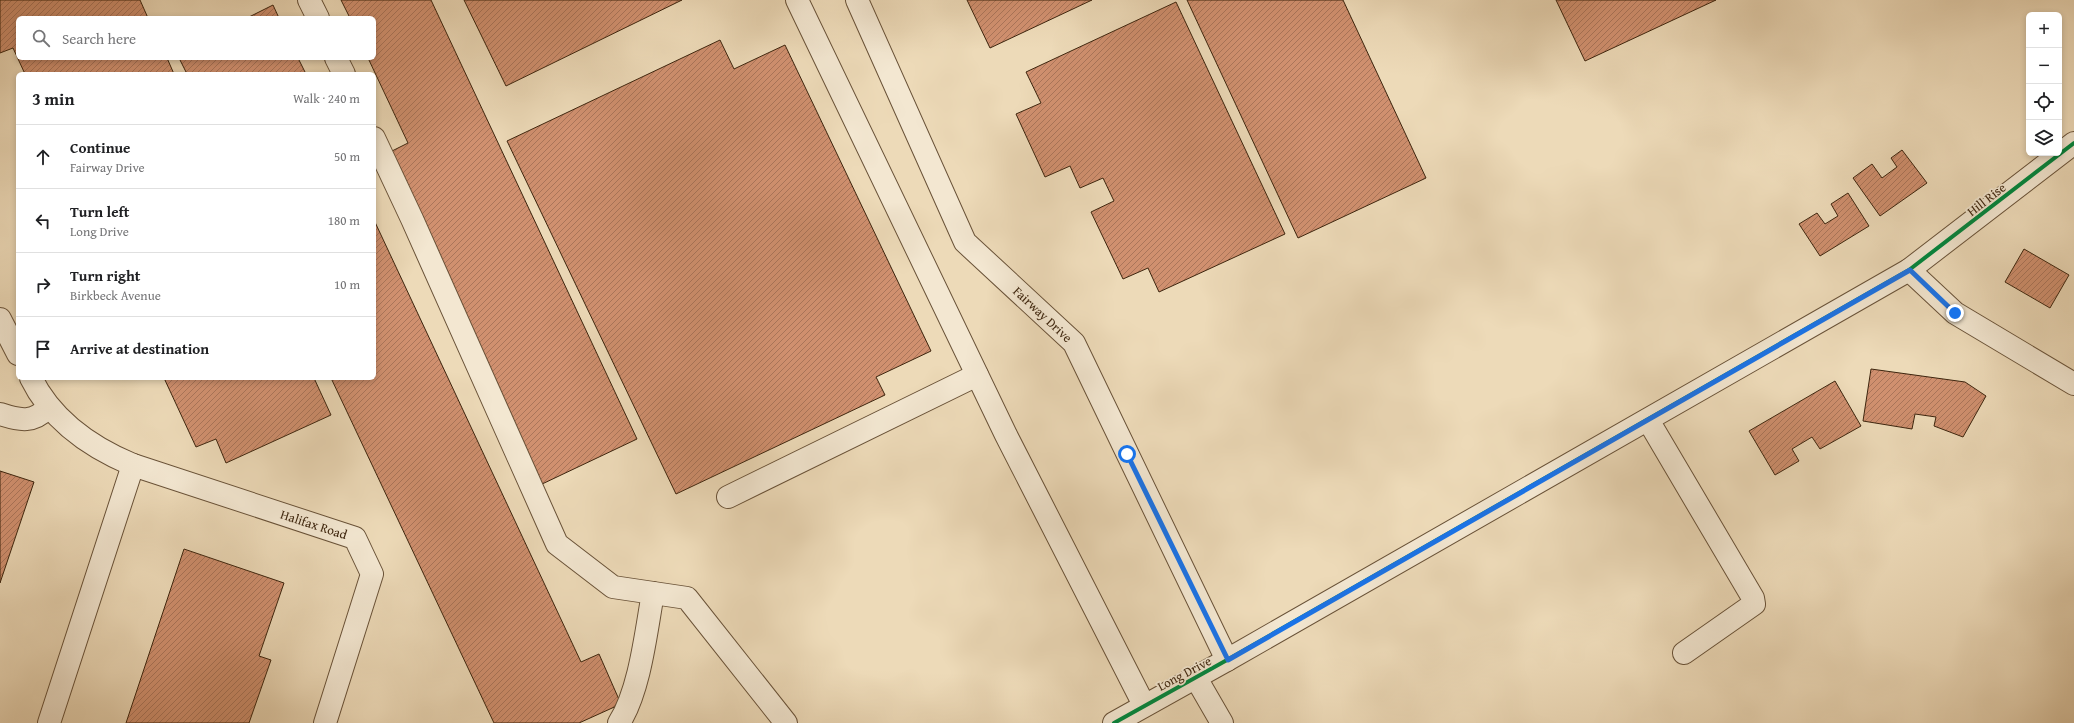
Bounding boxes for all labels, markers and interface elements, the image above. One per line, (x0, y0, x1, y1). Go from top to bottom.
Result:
map controls (2026, 12, 2062, 156)
button: + (2026, 12, 2062, 48)
search box (16, 16, 376, 60)
icon: search (30, 27, 52, 49)
text: Search here (62, 28, 136, 49)
button: − (2026, 48, 2062, 84)
button: locate (2026, 84, 2062, 120)
text: 3 min (32, 86, 74, 111)
text: Walk · 240 m (293, 89, 360, 108)
button: layers (2026, 120, 2062, 156)
text: Continue (70, 137, 131, 158)
icon: ahead (32, 146, 54, 168)
text: 50 m (334, 147, 360, 166)
text: Fairway Drive (70, 158, 145, 177)
street label: Hill Rise (1963, 178, 2010, 221)
text: Turn left (70, 201, 129, 222)
icon: left (32, 210, 54, 232)
text: 180 m (328, 211, 360, 230)
text: Long Drive (70, 222, 129, 241)
text: Turn right (70, 265, 141, 286)
icon: right (32, 274, 54, 296)
text: 10 m (334, 275, 360, 294)
street label: Fairway Drive (1009, 282, 1076, 347)
text: Birkbeck Avenue (70, 286, 161, 305)
route end (1946, 304, 1964, 322)
icon: arrive (32, 338, 54, 360)
text: Arrive at destination (70, 338, 209, 359)
route start (1118, 445, 1136, 463)
street label: Halifax Road (278, 505, 350, 544)
street label: Long Drive (1154, 651, 1215, 696)

